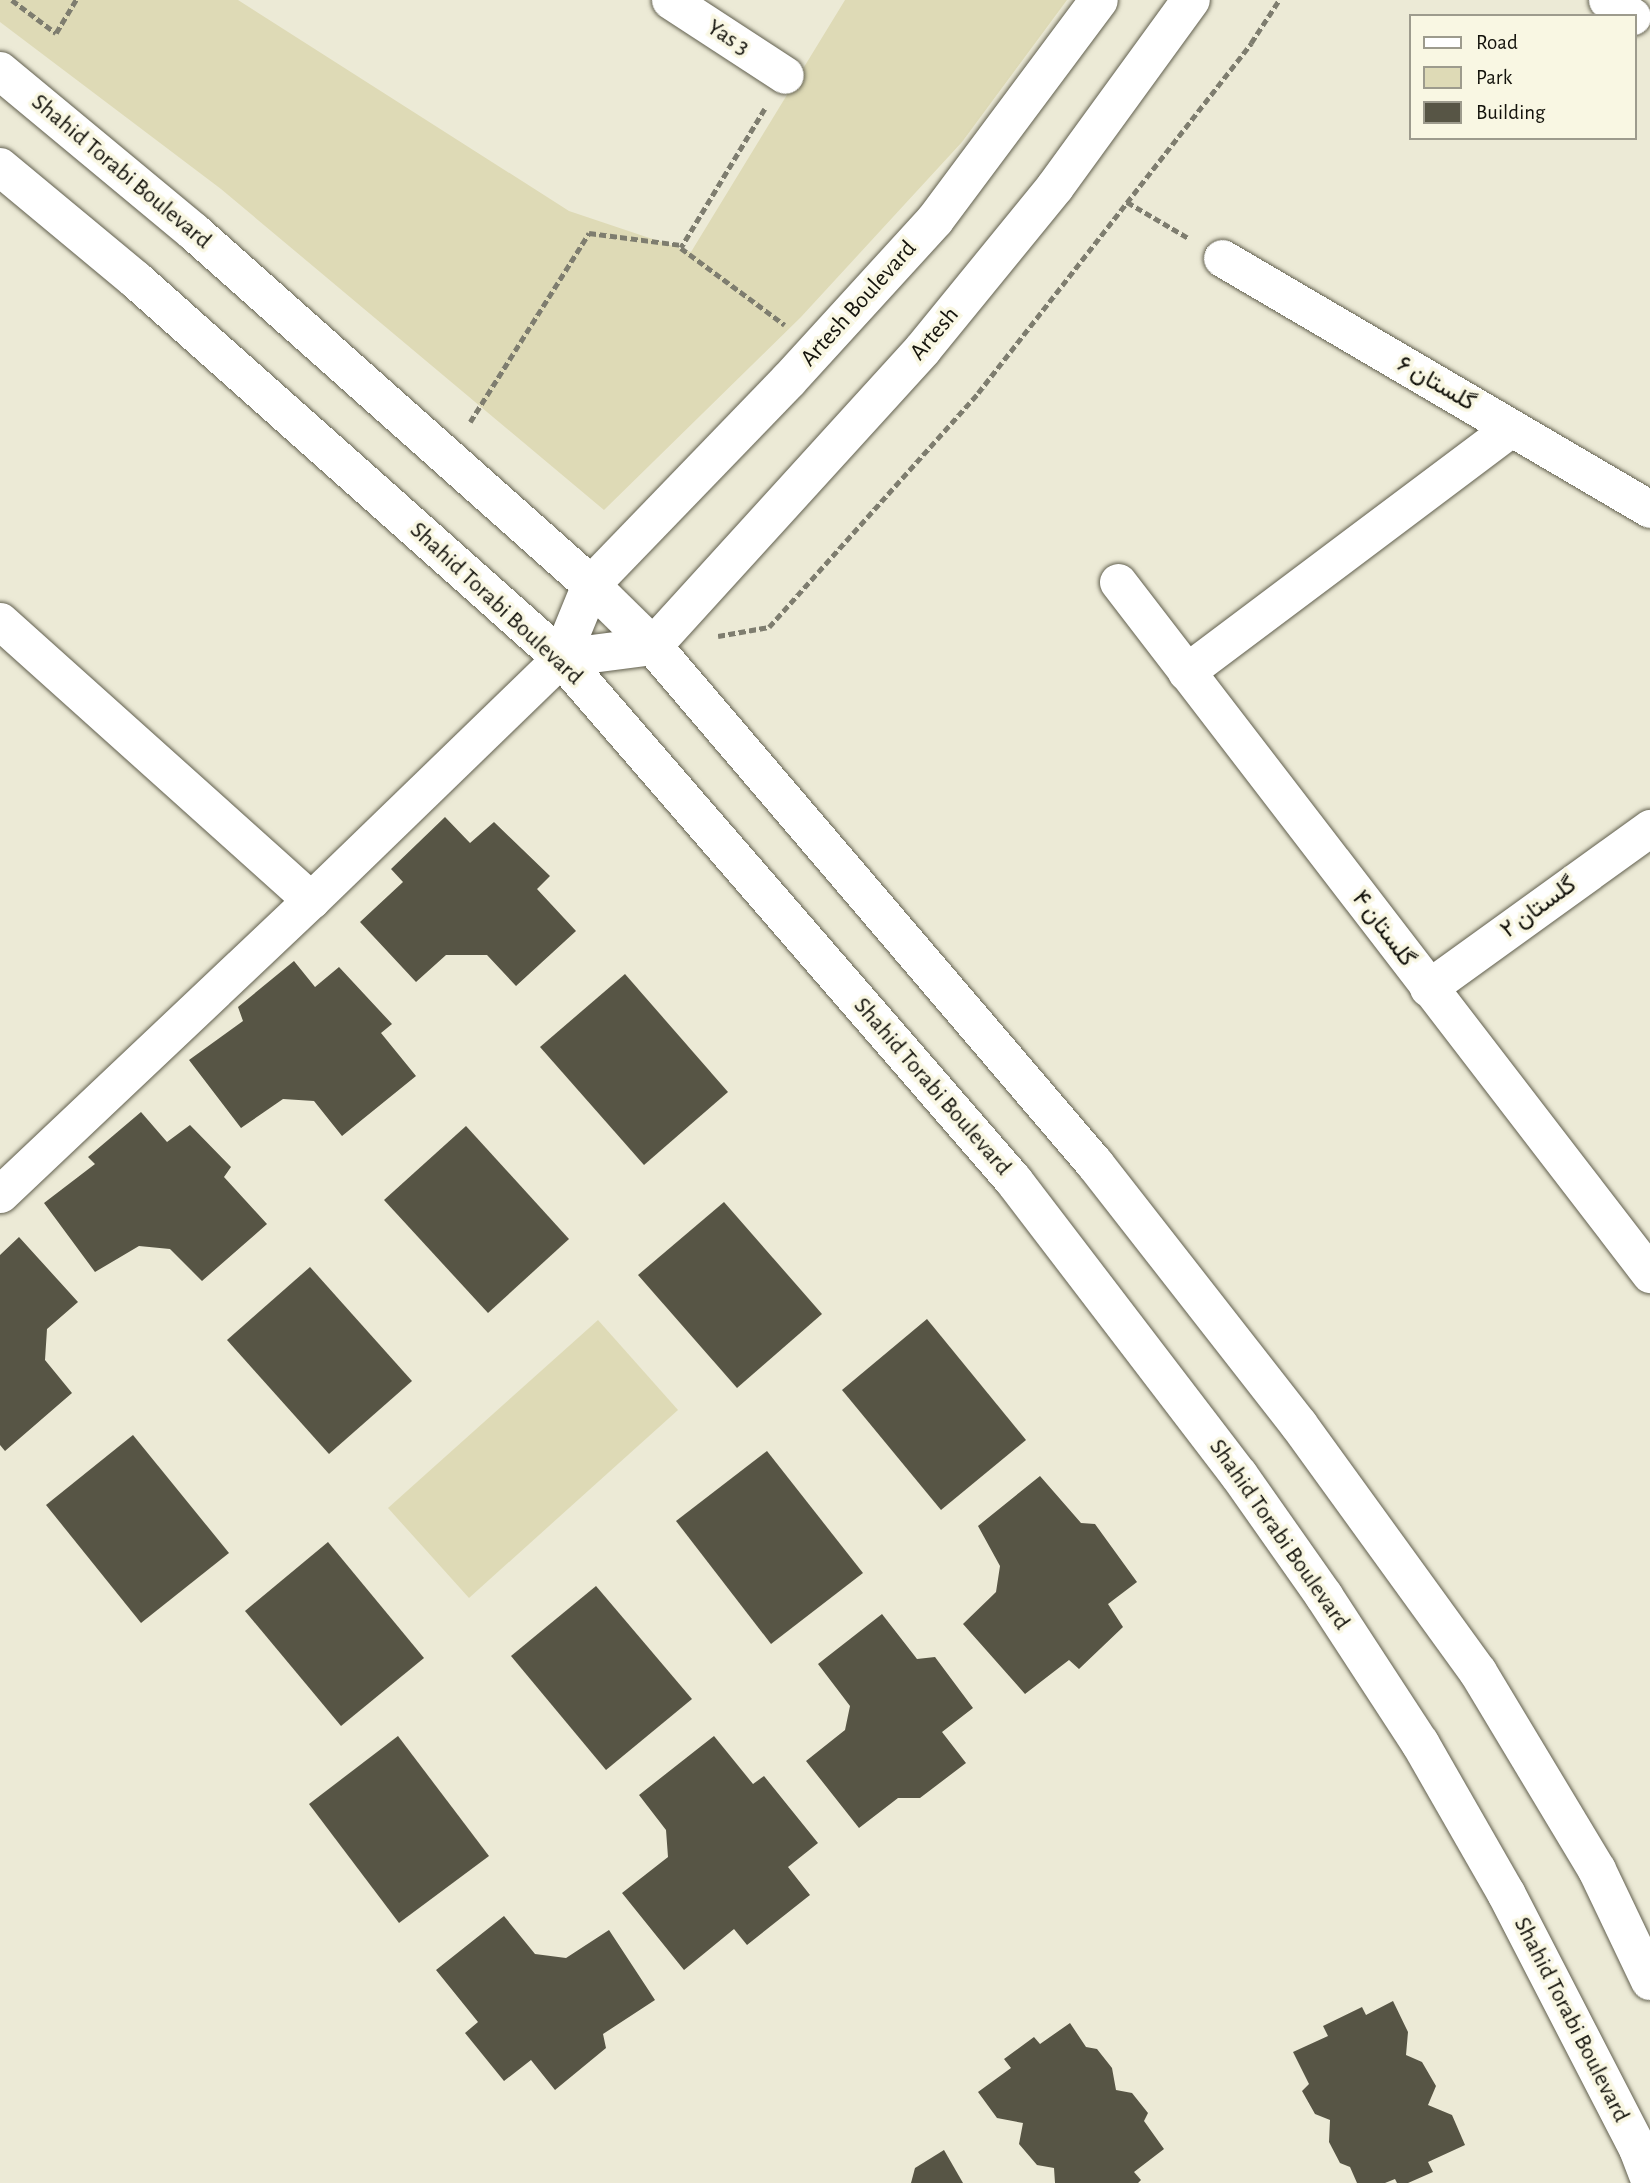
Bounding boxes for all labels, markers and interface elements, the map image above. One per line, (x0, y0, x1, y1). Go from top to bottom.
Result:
street label: Yas 3 (701, 14, 755, 62)
legend (1408, 14, 1636, 140)
text: Road (1476, 32, 1518, 53)
text: Park (1476, 67, 1512, 88)
street label: Shahid Torabi Boulevard (25, 88, 217, 256)
text: Building (1476, 102, 1545, 123)
street label: Artesh Boulevard (795, 235, 923, 373)
street label: Artesh (904, 301, 966, 367)
street label: گلستان ۶ (1392, 350, 1480, 418)
street label: Shahid Torabi Boulevard (403, 516, 589, 692)
street label: گلستان ۲ (1495, 871, 1583, 945)
street label: گلستان ۴ (1345, 885, 1421, 973)
street label: Shahid Torabi Boulevard (847, 992, 1017, 1182)
street label: Shahid Torabi Boulevard (1202, 1434, 1356, 1636)
street label: Shahid Torabi Boulevard (1507, 1913, 1635, 2127)

